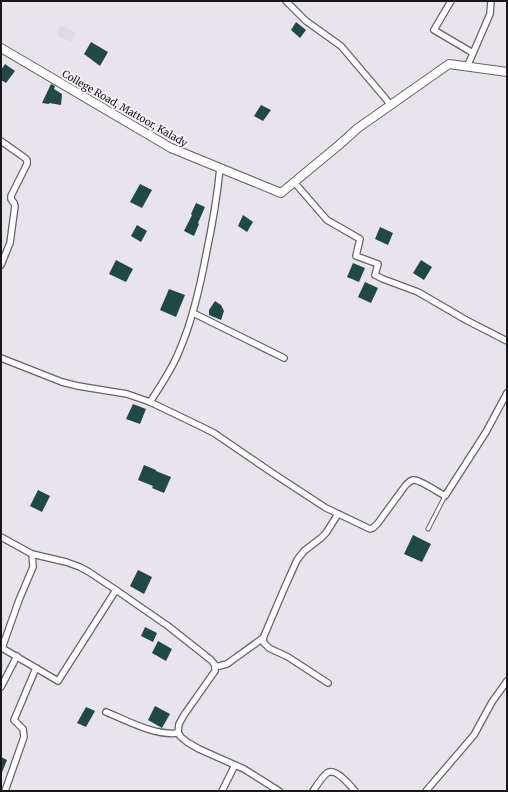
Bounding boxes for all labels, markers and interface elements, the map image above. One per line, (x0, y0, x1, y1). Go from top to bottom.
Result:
street label: College Road, Mattoor, Kalady (60, 67, 190, 150)

